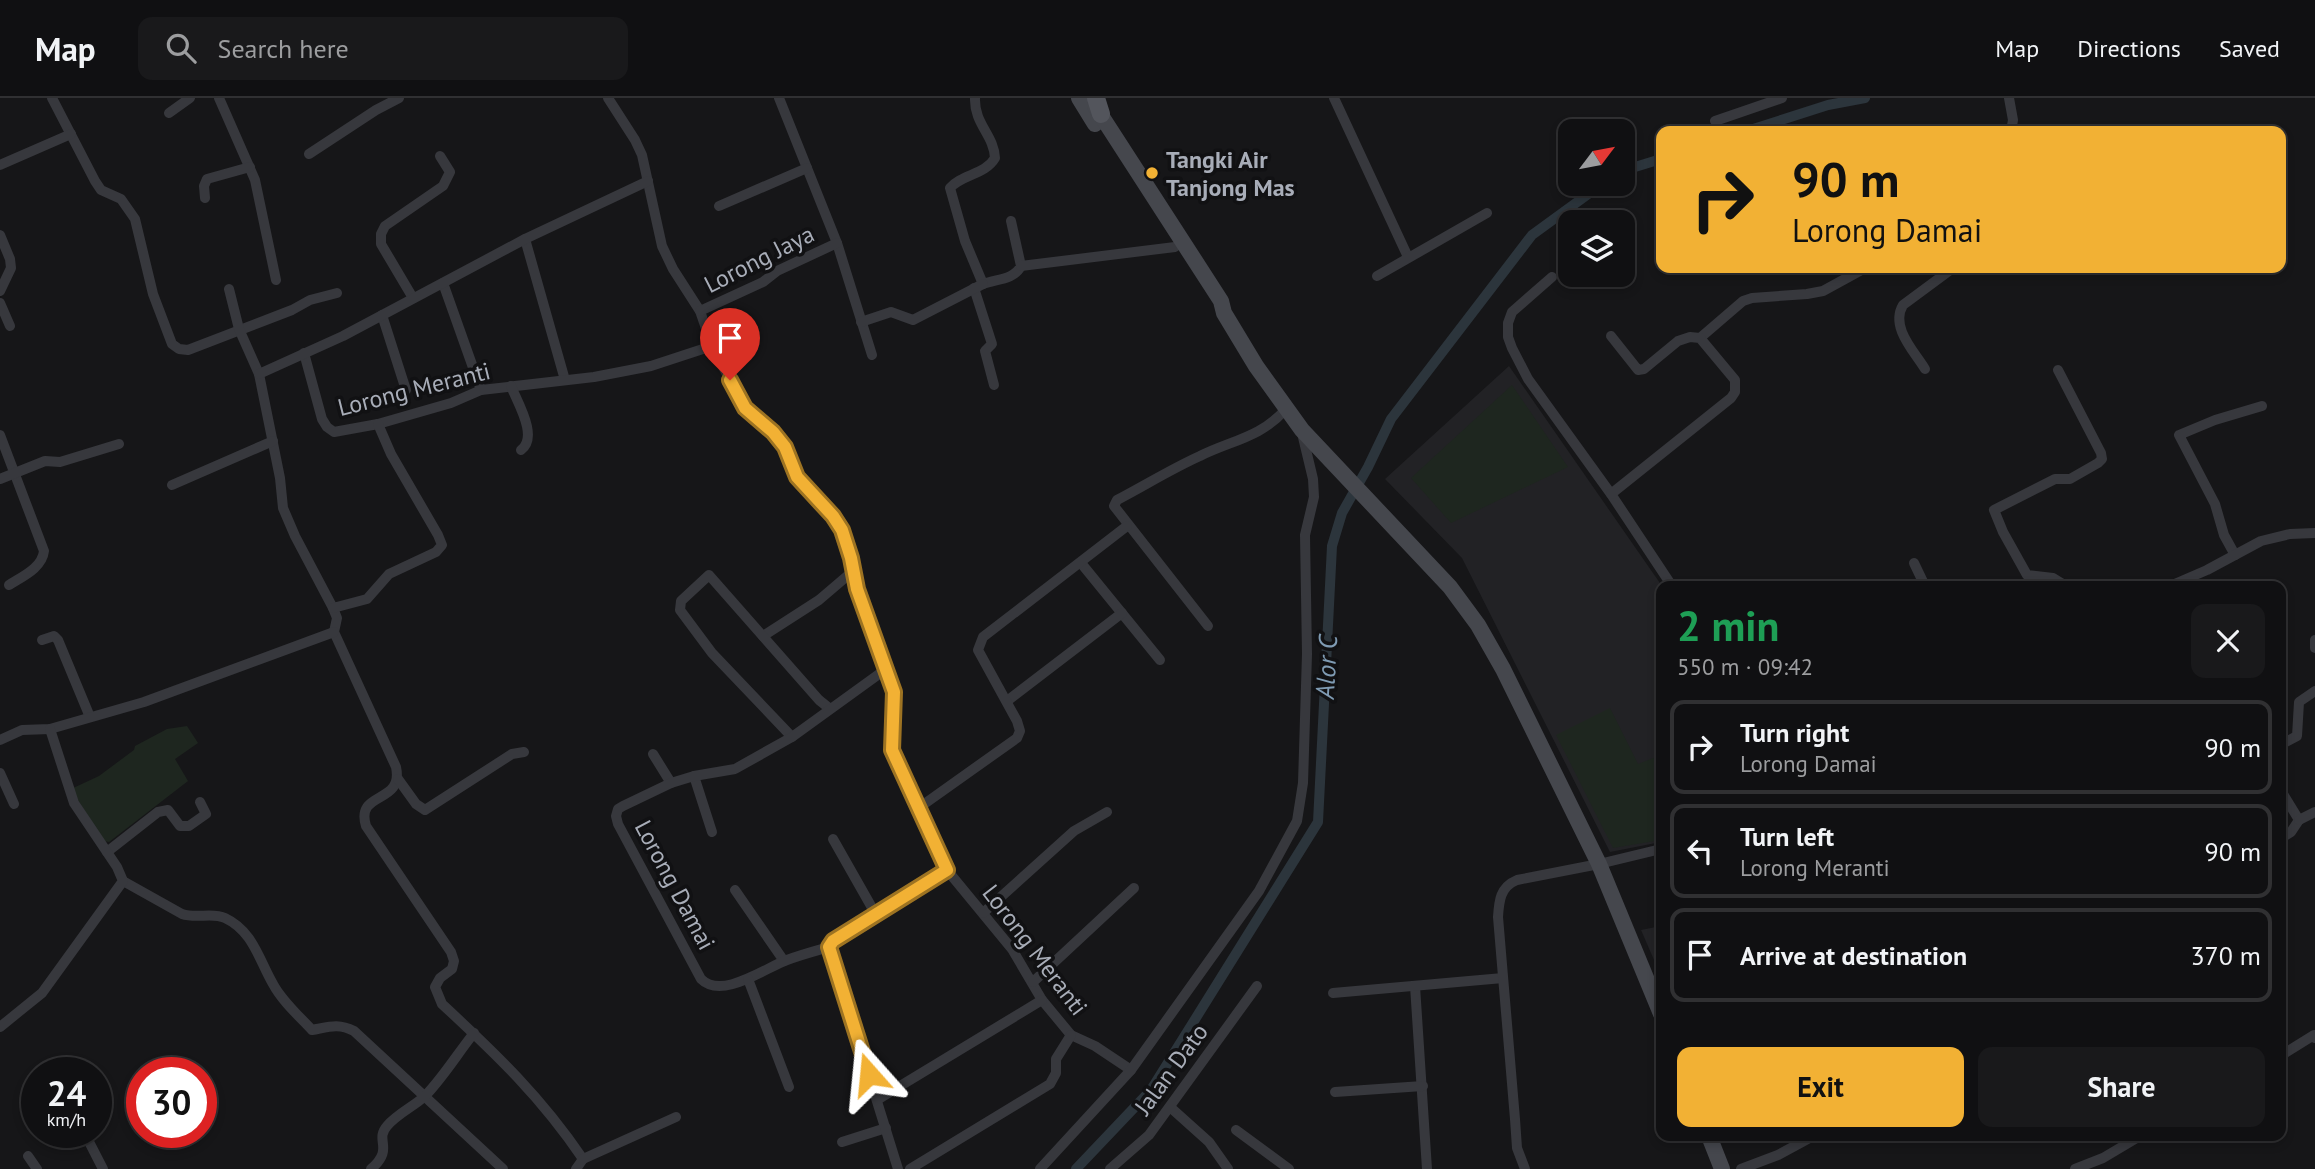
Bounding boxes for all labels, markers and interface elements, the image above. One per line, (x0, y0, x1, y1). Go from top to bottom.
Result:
search box (138, 17, 628, 80)
text: Map (35, 27, 96, 70)
icon: search (162, 29, 200, 67)
text: Search here (218, 32, 349, 65)
text: Map (1995, 33, 2039, 64)
text: Directions (2077, 33, 2181, 64)
text: Saved (2219, 33, 2280, 64)
north arrow (1558, 119, 1634, 196)
map controls (1558, 119, 1635, 287)
place label: Tangki Air Tanjong Mas (1166, 144, 1295, 203)
text: 90 m (1792, 147, 1899, 211)
icon: right (1677, 154, 1768, 245)
marker: Tangki Air Tanjong Mas (1144, 165, 1160, 181)
text: Lorong Damai (1792, 209, 1982, 251)
button: layers (1558, 210, 1635, 287)
street label: Lorong Jaya (699, 218, 819, 300)
pin (700, 308, 760, 380)
icon: arrive (711, 319, 749, 357)
street label: Lorong Meranti (334, 355, 494, 423)
text: 2 min (1677, 598, 1779, 653)
button: close (2191, 604, 2265, 678)
water label: Alor C (1308, 632, 1344, 701)
text: 550 m · 09:42 (1677, 652, 1813, 681)
text: Turn right (1740, 716, 1849, 749)
icon: right (1681, 728, 1719, 766)
text: 90 m (2205, 731, 2261, 764)
text: Lorong Damai (1740, 749, 1877, 778)
street label: Lorong Damai (628, 815, 722, 955)
text: Turn left (1740, 820, 1834, 853)
icon: left (1681, 832, 1719, 870)
text: 90 m (2205, 835, 2261, 868)
text: Lorong Meranti (1740, 853, 1890, 882)
street label: Lorong Meranti (976, 878, 1094, 1022)
icon: arrive (1681, 936, 1719, 974)
text: Arrive at destination (1740, 939, 1967, 972)
text: 370 m (2190, 939, 2261, 972)
street label: Jalan Dato (1127, 1017, 1215, 1122)
position arrow (832, 1037, 906, 1111)
button: Exit (1677, 1047, 1964, 1127)
button: Share (1978, 1047, 2265, 1127)
speed limit sign: 30 (126, 1057, 217, 1148)
text: 24 (47, 1070, 86, 1116)
text: km/h (47, 1108, 86, 1131)

